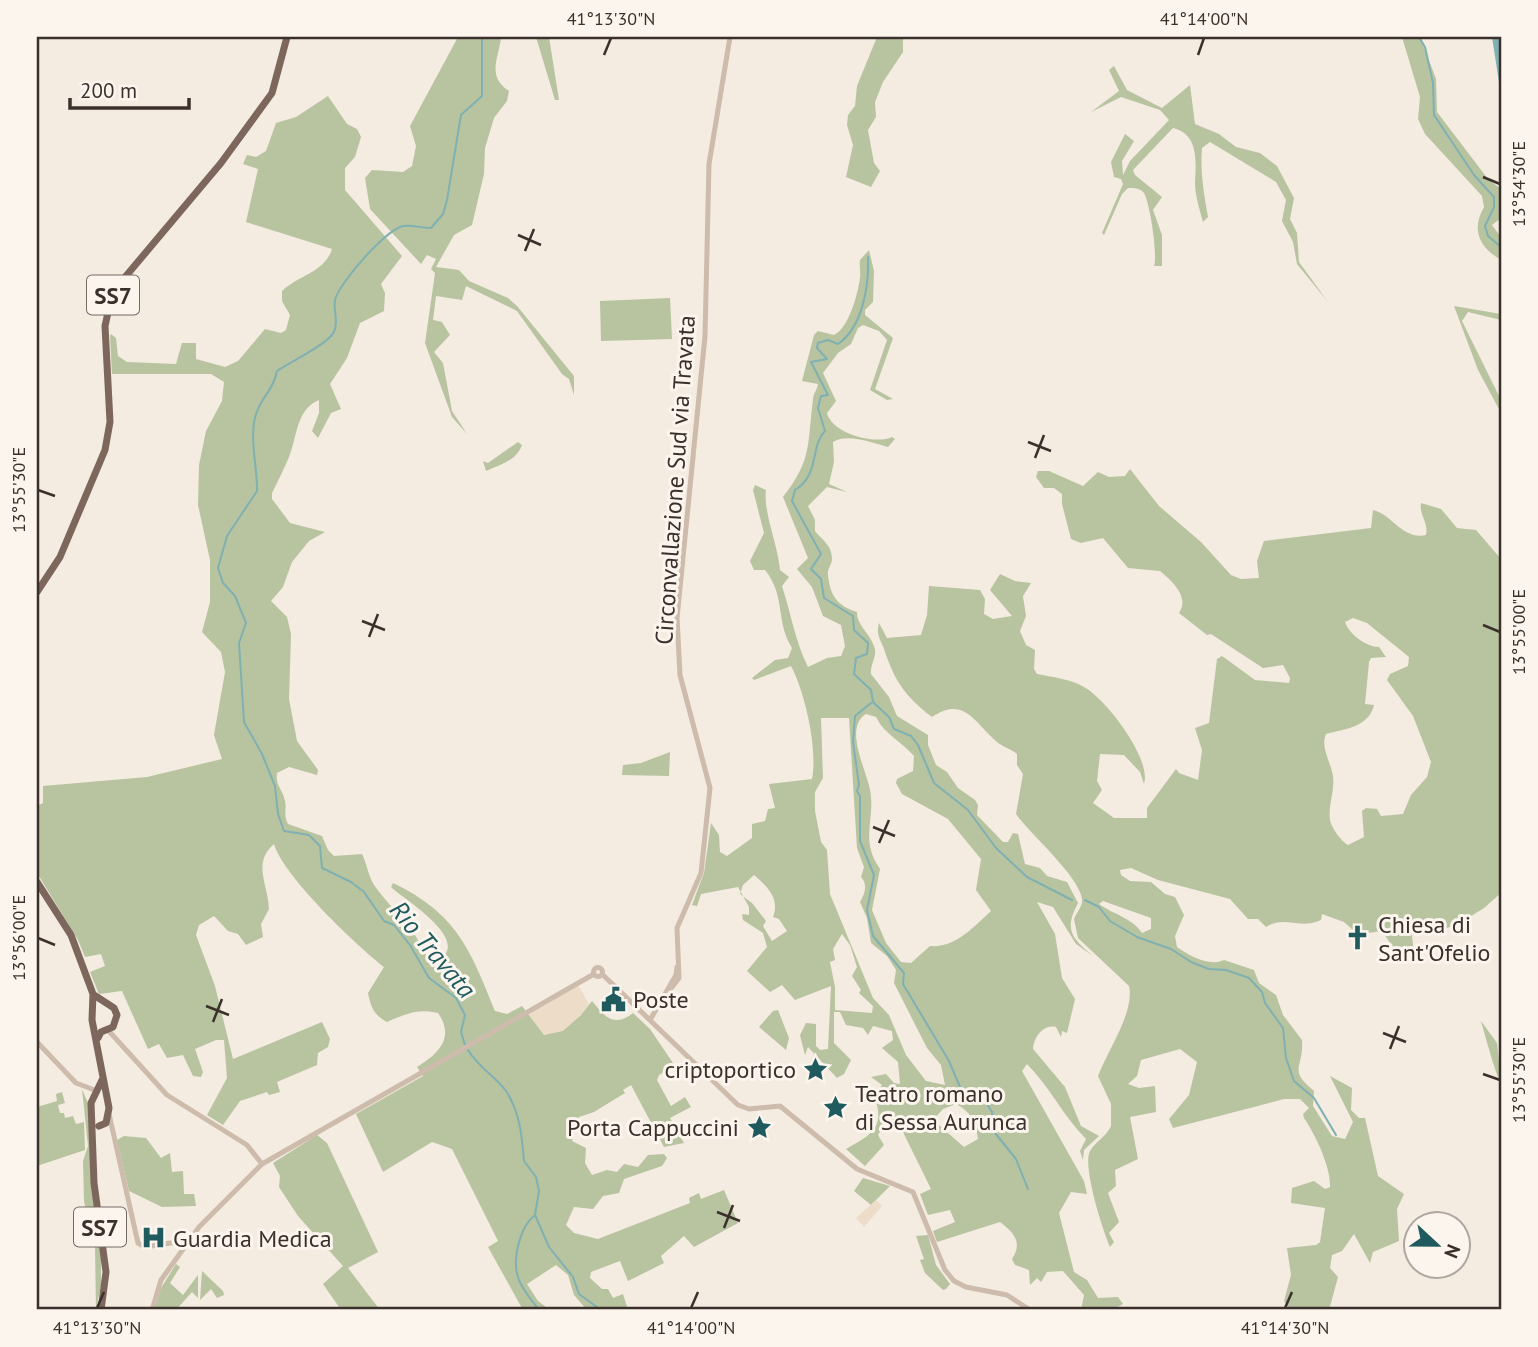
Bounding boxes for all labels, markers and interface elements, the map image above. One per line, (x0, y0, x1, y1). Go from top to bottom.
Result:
text: 41°13'30"N (567, 7, 655, 30)
text: 41°14'00"N (1160, 7, 1248, 30)
scale bar (70, 66, 189, 110)
text: 200 m (80, 77, 137, 104)
text: 13°54'30"E (1507, 141, 1530, 227)
road number: SS7 (87, 276, 139, 314)
street label: Circonvallazione Sud via Travata (648, 314, 702, 646)
text: 13°55'30"E (7, 447, 30, 533)
text: 13°55'00"E (1507, 589, 1530, 675)
water label: Rio Travata (383, 894, 483, 1005)
text: 13°56'00"E (7, 895, 30, 981)
place label: Chiesa di Sant'Ofelio (1378, 909, 1491, 968)
church icon: Chiesa di Sant'Ofelio (1344, 924, 1372, 952)
place label: Poste (633, 984, 689, 1015)
public building icon: Poste (599, 985, 627, 1013)
text: 13°55'30"E (1507, 1037, 1530, 1123)
place label: criptoportico (664, 1054, 796, 1085)
place icon: criptoportico (802, 1055, 830, 1083)
place label: Teatro romano di Sessa Aurunca (855, 1078, 1027, 1137)
place icon: Teatro romano di Sessa Aurunca (821, 1093, 849, 1121)
place label: Porta Cappuccini (567, 1112, 739, 1143)
place icon: Porta Cappuccini (745, 1113, 773, 1141)
road number: SS7 (74, 1208, 126, 1246)
north arrow (1402, 1210, 1472, 1280)
place label: Guardia Medica (173, 1223, 332, 1254)
hospital icon: Guardia Medica (139, 1224, 167, 1252)
text: N (1439, 1241, 1466, 1262)
text: 41°13'30"N (53, 1316, 141, 1339)
text: 41°14'00"N (647, 1316, 735, 1339)
text: 41°14'30"N (1241, 1316, 1329, 1339)

